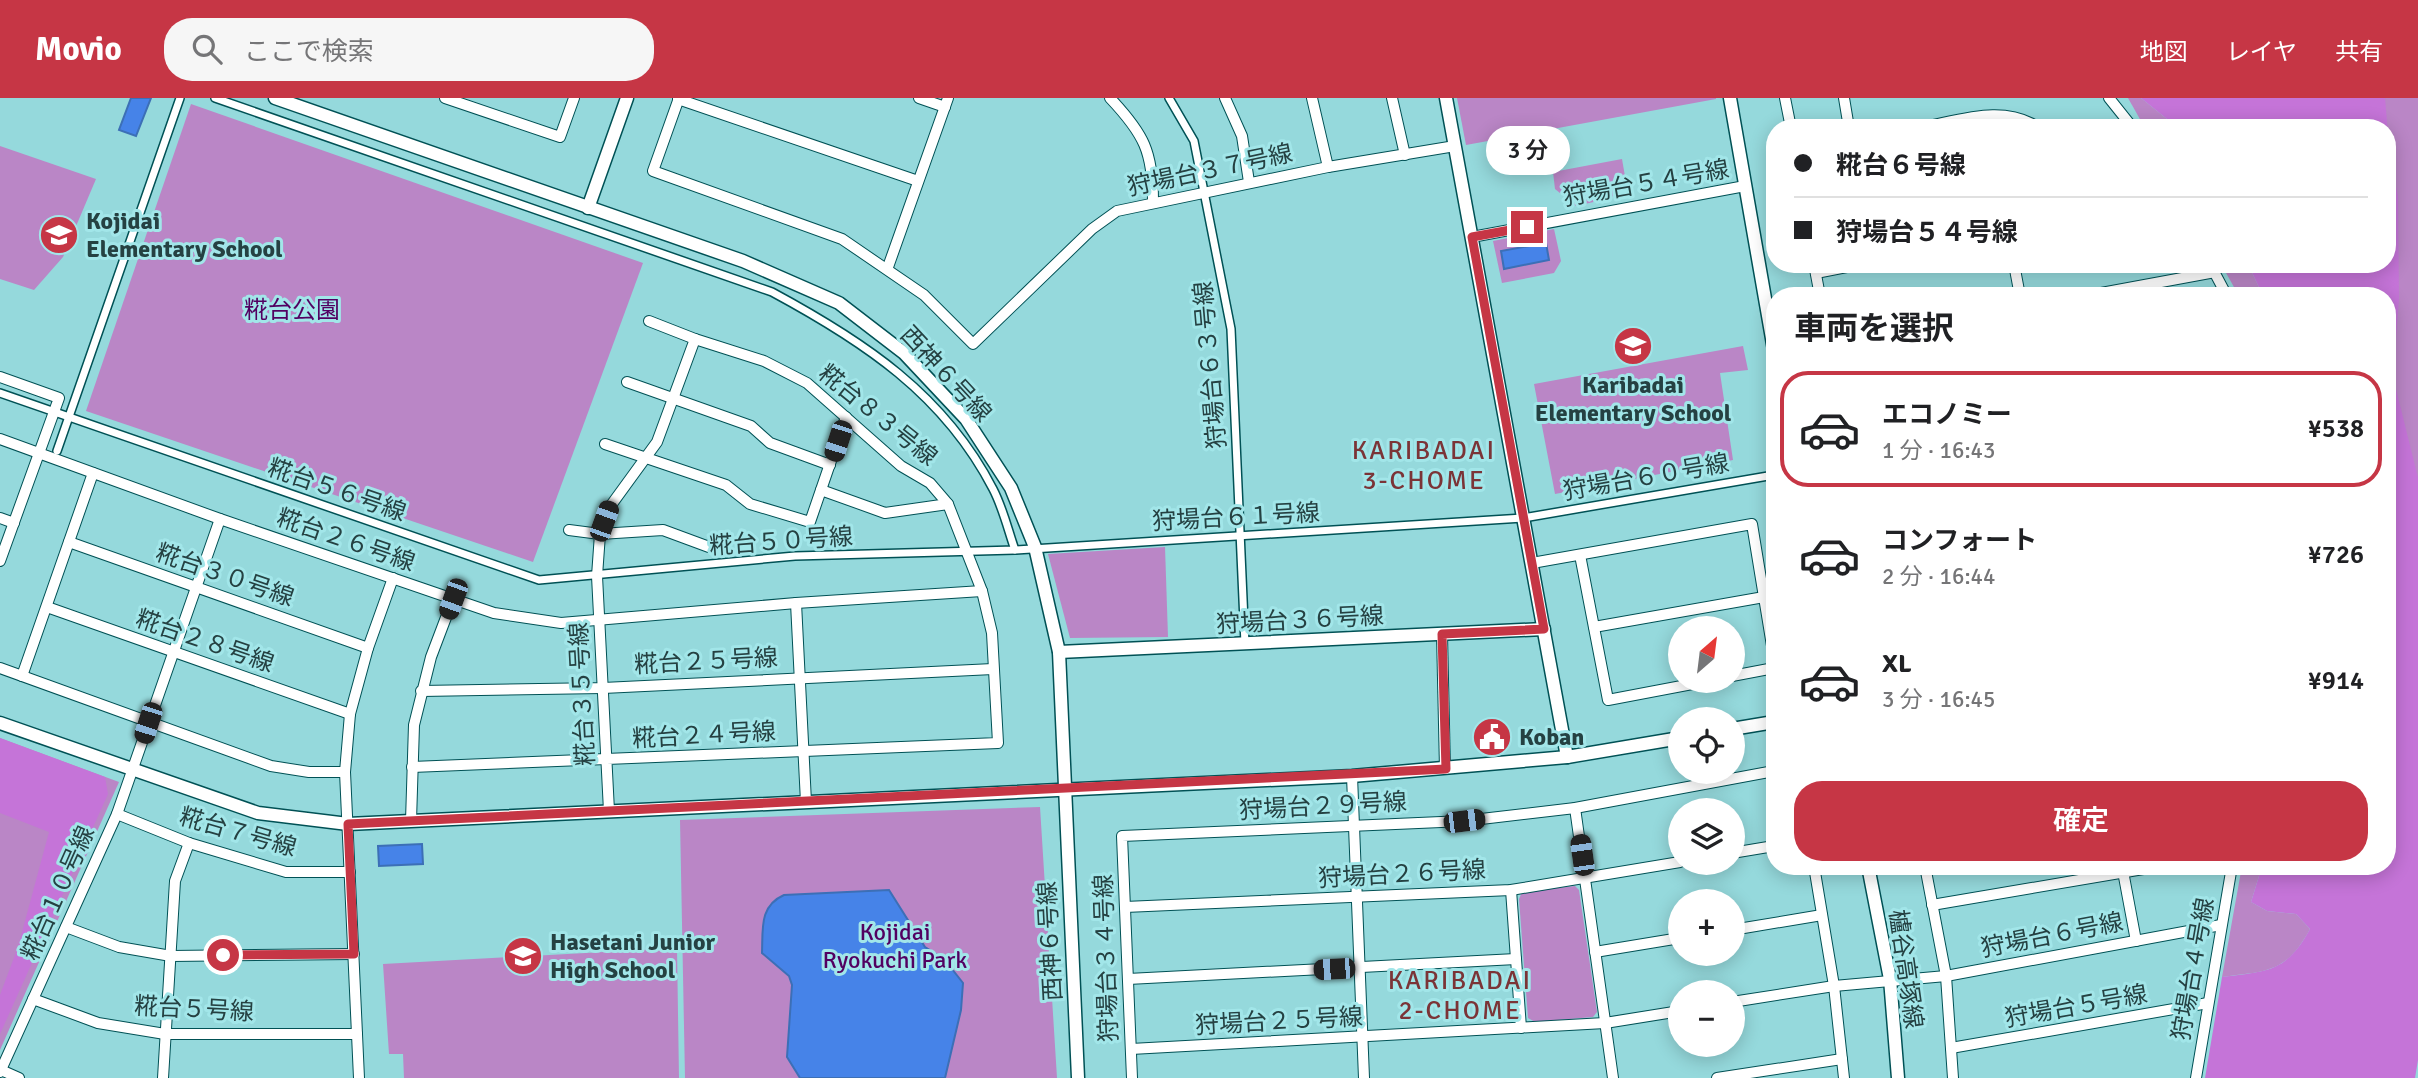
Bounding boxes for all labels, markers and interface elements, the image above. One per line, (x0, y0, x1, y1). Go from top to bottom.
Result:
search box (164, 18, 654, 81)
text: Movio (35, 29, 122, 70)
icon: search (188, 30, 226, 68)
text: ここで検索 (244, 36, 374, 68)
text: 地図 (2140, 37, 2188, 67)
text: レイヤ (2226, 37, 2297, 67)
text: 共有 (2335, 37, 2383, 67)
callout: 3 分 (1485, 125, 1569, 174)
text: 3 分 (1508, 136, 1548, 165)
street label: 狩場台３７号線 (1125, 138, 1295, 202)
text: 糀台６号線 (1836, 150, 1966, 182)
street label: 狩場台５４号線 (1561, 154, 1731, 212)
place label: Kojidai Elementary School (86, 206, 283, 264)
route end (1511, 211, 1543, 243)
school or university icon: Kojidai Elementary School (38, 214, 80, 256)
text: 狩場台５４号線 (1836, 217, 2018, 249)
street label: 狩場台６３号線 (1188, 280, 1232, 450)
park label: 糀台公園 (244, 295, 340, 325)
text: 車両を選択 (1794, 309, 1954, 348)
street label: 西神６号線 (894, 320, 998, 428)
school or university icon: Karibadai Elementary School (1612, 325, 1654, 367)
street label: 糀台８３号線 (813, 358, 943, 472)
place label: Karibadai Elementary School (1535, 370, 1732, 428)
icon: car (1798, 398, 1861, 461)
text: エコノミー (1882, 399, 2012, 431)
text: ¥538 (2308, 413, 2364, 445)
car (822, 418, 855, 464)
district label: KARIBADAI 3-CHOME (1352, 435, 1496, 497)
text: 1 分 · 16:43 (1882, 436, 1995, 465)
street label: 狩場台６０号線 (1561, 448, 1731, 506)
street label: 糀台５６号線 (264, 452, 410, 528)
car (587, 498, 622, 544)
street label: 狩場台６１号線 (1151, 498, 1321, 536)
street label: 糀台２６号線 (273, 502, 419, 578)
street label: 糀台５０号線 (708, 521, 854, 561)
icon: car (1798, 524, 1861, 587)
text: コンフォート (1882, 525, 2037, 557)
street label: 糀台３０号線 (152, 537, 298, 613)
text: ¥726 (2308, 539, 2364, 571)
text: 2 分 · 16:44 (1882, 562, 1995, 591)
car (436, 576, 471, 622)
street label: 狩場台３６号線 (1215, 601, 1385, 639)
street label: 糀台２８号線 (132, 603, 278, 679)
north arrow (1668, 616, 1745, 693)
map controls (1668, 616, 1745, 1057)
street label: 糀台３５号線 (563, 621, 601, 767)
street label: 糀台２５号線 (633, 642, 779, 680)
text: XL (1882, 648, 1912, 680)
icon: car (1798, 650, 1861, 713)
text: ¥914 (2308, 665, 2364, 697)
text: 3 分 · 16:45 (1882, 685, 1995, 714)
car (132, 700, 165, 746)
button: locate (1668, 707, 1745, 784)
street label: 糀台２４号線 (631, 716, 777, 754)
public building icon: Koban (1471, 716, 1513, 758)
place label: Koban (1519, 722, 1584, 752)
button: 確定 (1794, 781, 2368, 861)
street label: 狩場台２９号線 (1238, 787, 1408, 825)
button: layers (1668, 798, 1745, 875)
street label: 糀台７号線 (176, 801, 300, 863)
car (1442, 808, 1487, 834)
street label: 糀台１０号線 (15, 821, 101, 965)
car (1569, 833, 1596, 877)
street label: 狩場台２６号線 (1317, 855, 1487, 893)
street label: 狩場台３４号線 (1088, 874, 1124, 1042)
street label: 西神６号線 (1032, 880, 1068, 1002)
button: + (1668, 889, 1745, 966)
street label: 狩場台４号線 (2166, 895, 2220, 1043)
street label: 櫨谷高塚線 (1883, 907, 1929, 1031)
street label: 狩場台６号線 (1978, 907, 2126, 963)
park label: Kojidai Ryokuchi Park (823, 917, 967, 975)
place label: Hasetani Junior High School (550, 927, 715, 985)
school or university icon: Hasetani Junior High School (502, 935, 544, 977)
route start (207, 939, 239, 971)
car (1313, 957, 1356, 981)
district label: KARIBADAI 2-CHOME (1388, 965, 1532, 1027)
street label: 狩場台５号線 (2002, 979, 2150, 1033)
button: − (1668, 980, 1745, 1057)
street label: 糀台５号線 (133, 991, 255, 1027)
street label: 狩場台２５号線 (1194, 1002, 1364, 1040)

